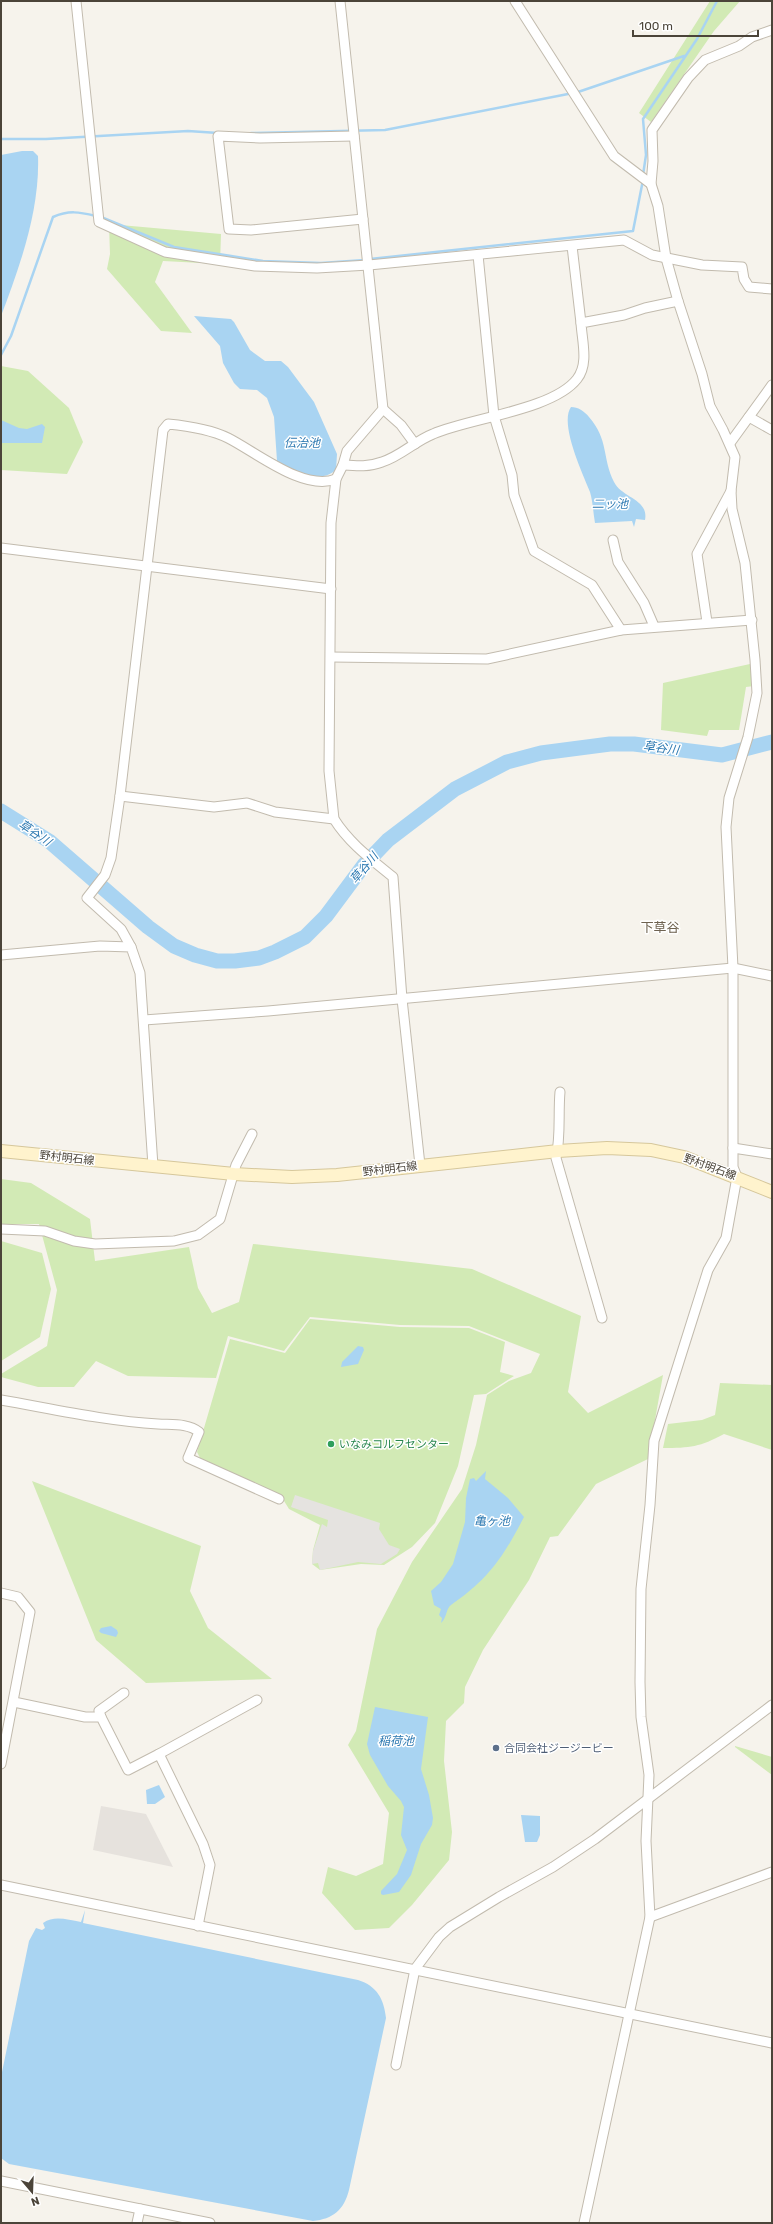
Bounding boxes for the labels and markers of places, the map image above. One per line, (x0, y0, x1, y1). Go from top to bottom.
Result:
place label: いなみコルフセンター (339, 1438, 449, 1451)
marker: いなみコルフセンター (326, 1439, 336, 1449)
place label: 合同会社ジージービー (504, 1742, 614, 1755)
marker: 合同会社ジージービー (491, 1743, 501, 1753)

